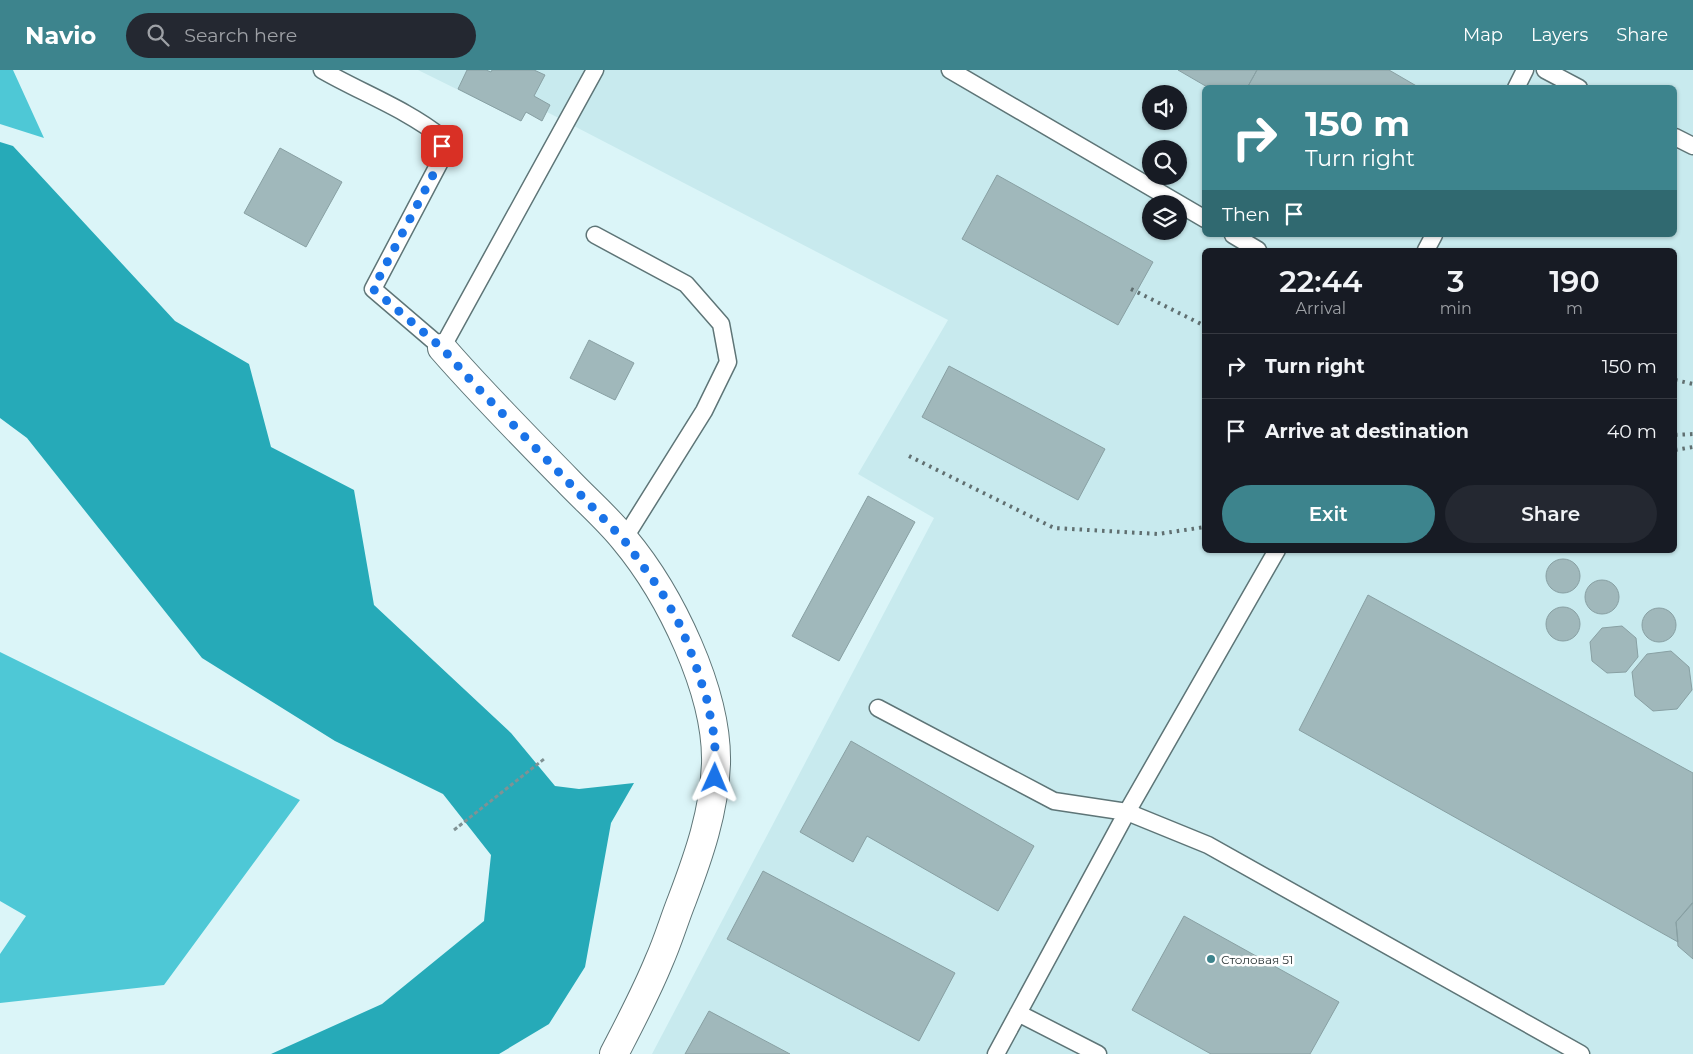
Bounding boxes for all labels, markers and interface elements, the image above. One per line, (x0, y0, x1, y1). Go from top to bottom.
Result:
search box (126, 13, 476, 58)
text: Navio (25, 21, 96, 50)
icon: search (144, 21, 172, 49)
text: Search here (184, 24, 297, 47)
text: Map (1463, 24, 1503, 46)
text: Layers (1531, 24, 1588, 46)
text: Share (1616, 24, 1668, 46)
map controls (1142, 85, 1187, 240)
button: sound (1142, 85, 1187, 130)
text: 150 m (1305, 102, 1410, 145)
icon: right (1222, 105, 1287, 170)
pin (421, 125, 463, 167)
icon: arrive (428, 132, 456, 160)
button: search (1142, 140, 1187, 185)
text: Turn right (1305, 145, 1415, 172)
button: layers (1142, 195, 1187, 240)
icon: arrive (1280, 200, 1308, 228)
text: Then (1222, 203, 1270, 226)
text: 22:44 (1279, 263, 1362, 300)
text: 3 (1447, 263, 1464, 300)
text: 190 (1549, 263, 1600, 300)
text: Arrival (1296, 299, 1346, 318)
text: min (1440, 299, 1472, 318)
text: m (1566, 299, 1583, 318)
icon: right (1222, 352, 1250, 380)
text: Turn right (1265, 355, 1365, 378)
text: 150 m (1602, 355, 1657, 378)
icon: arrive (1222, 417, 1250, 445)
text: Arrive at destination (1265, 420, 1469, 443)
text: 40 m (1607, 420, 1657, 443)
button: Exit (1222, 485, 1435, 543)
button: Share (1445, 485, 1657, 543)
position arrow (688, 751, 740, 803)
place label: Столовая 51 (1221, 952, 1293, 967)
marker: Столовая 51 (1205, 953, 1217, 965)

